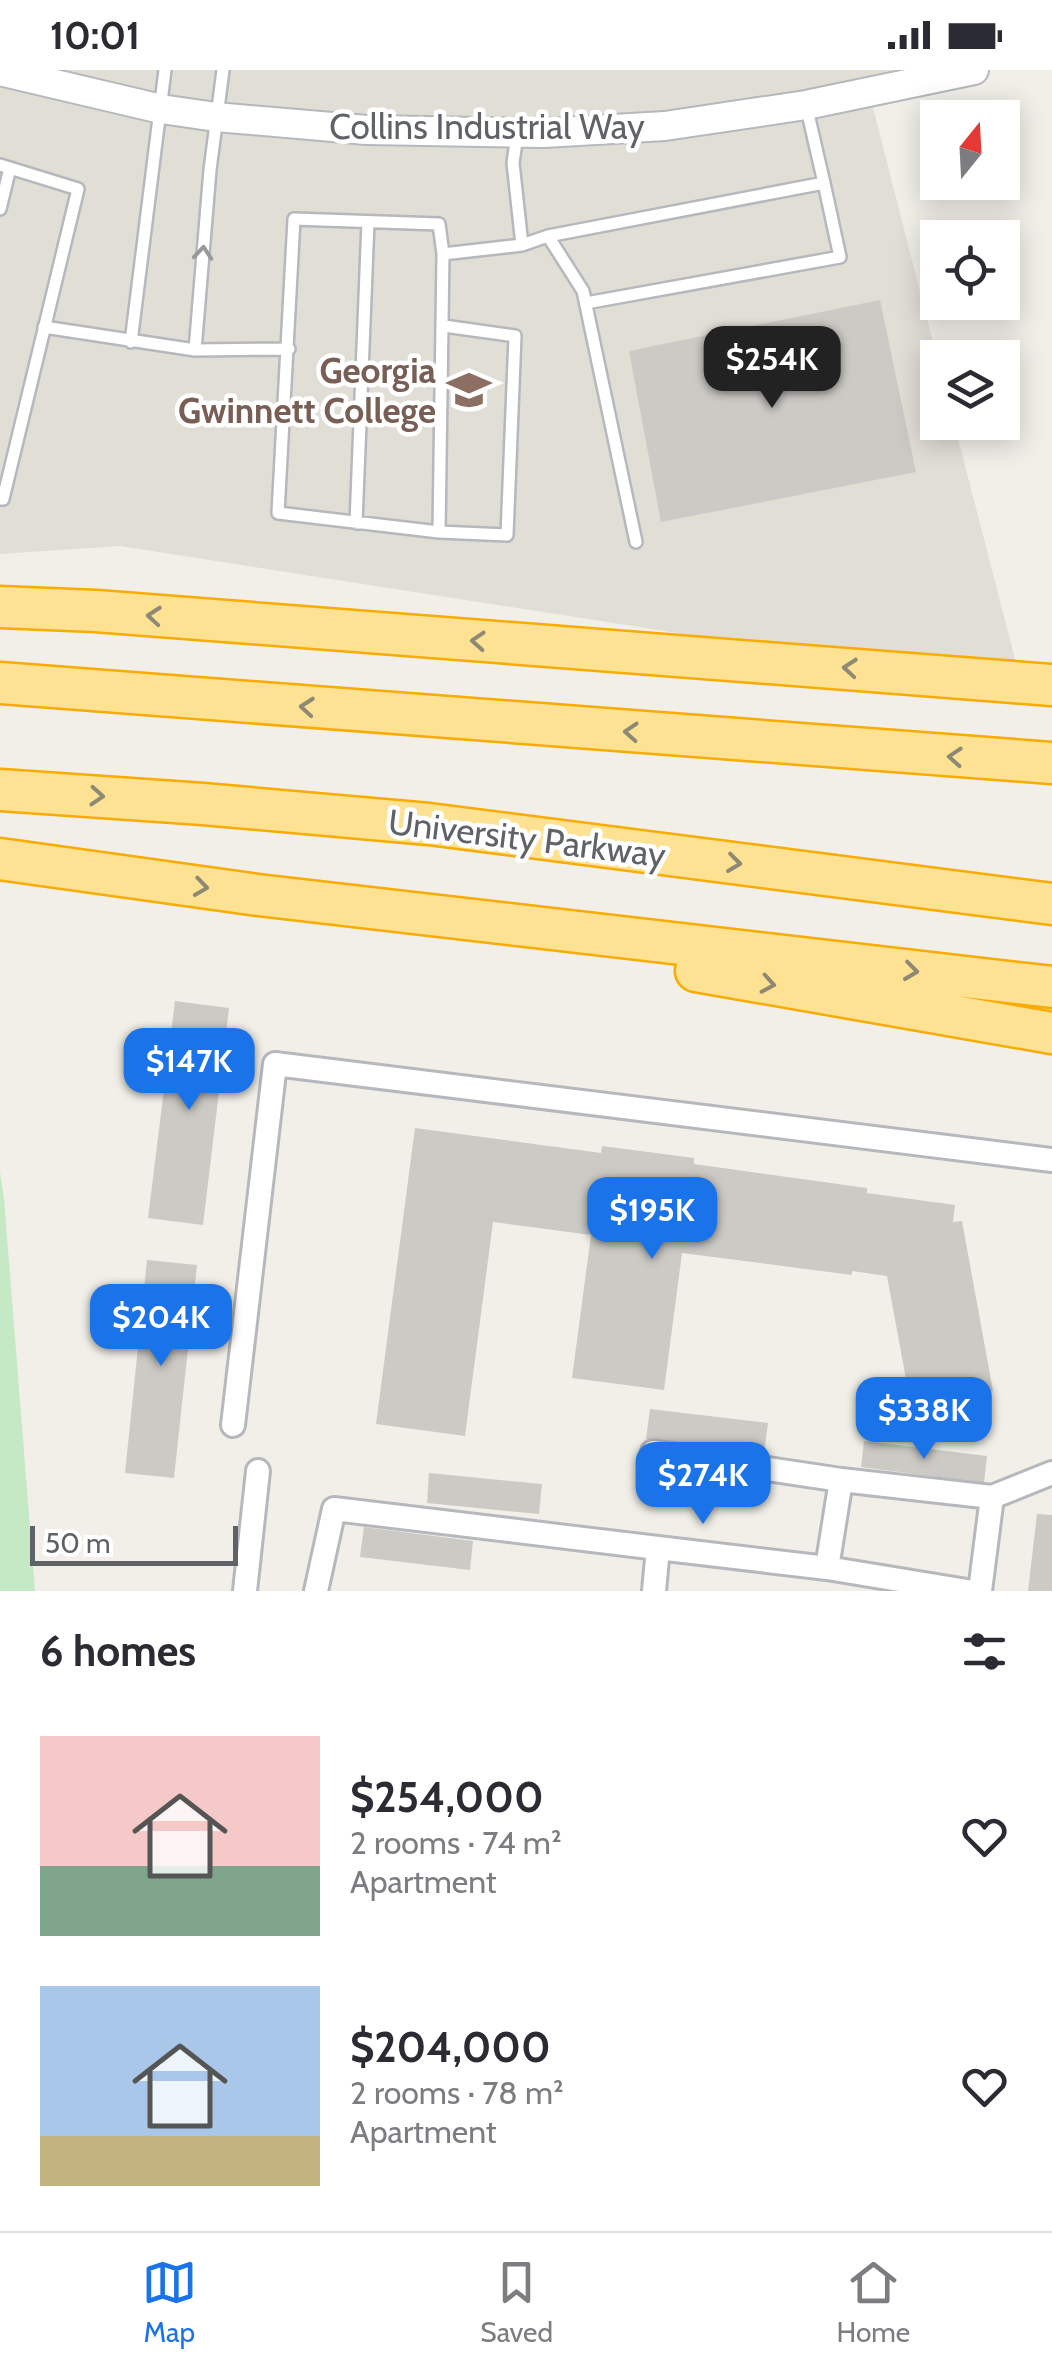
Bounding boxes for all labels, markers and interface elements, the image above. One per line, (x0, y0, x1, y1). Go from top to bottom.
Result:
text: 10:01 (50, 12, 140, 59)
north arrow (920, 100, 1020, 200)
map controls (920, 100, 1020, 440)
street label: Collins Industrial Way (329, 105, 645, 148)
button: locate (920, 220, 1020, 320)
one-way arrow (191, 244, 213, 260)
pin: $254K (702, 326, 842, 411)
text: $254K (726, 339, 818, 378)
button: layers (920, 340, 1020, 440)
place label: Georgia Gwinnett College (178, 349, 437, 432)
school or university icon: Georgia Gwinnett College (445, 366, 493, 414)
one-way arrow (145, 605, 161, 627)
one-way arrow (469, 630, 485, 652)
one-way arrow (842, 658, 858, 680)
one-way arrow (298, 697, 314, 718)
one-way arrow (622, 722, 638, 744)
one-way arrow (946, 746, 962, 768)
one-way arrow (90, 785, 106, 807)
street label: University Parkway (386, 800, 668, 876)
one-way arrow (726, 852, 742, 873)
one-way arrow (192, 876, 209, 897)
one-way arrow (904, 960, 920, 981)
one-way arrow (760, 973, 776, 994)
pin: $147K (119, 1028, 259, 1113)
text: $147K (146, 1041, 232, 1080)
pin: $195K (582, 1177, 722, 1262)
text: $195K (609, 1190, 695, 1229)
pin: $204K (91, 1284, 231, 1369)
text: $204K (112, 1297, 210, 1336)
pin: $338K (854, 1377, 994, 1462)
text: $338K (878, 1390, 970, 1429)
pin: $274K (633, 1442, 773, 1527)
text: $274K (658, 1455, 748, 1494)
scale bar (30, 1521, 238, 1566)
text: 50 m (45, 1526, 111, 1560)
icon: filters (957, 1624, 1012, 1679)
text: 6 homes (40, 1625, 196, 1677)
text: $254,000 (350, 1771, 544, 1823)
icon: home (120, 1776, 240, 1896)
icon: heart (957, 1809, 1012, 1864)
text: 2 rooms · 74 m² (350, 1823, 562, 1862)
text: Apartment (350, 1862, 497, 1901)
text: $204,000 (350, 2021, 551, 2073)
icon: home (120, 2026, 240, 2146)
icon: heart (957, 2059, 1012, 2114)
text: 2 rooms · 78 m² (350, 2073, 564, 2112)
text: Apartment (350, 2112, 497, 2151)
tab: Map (142, 2255, 197, 2349)
tab: Saved (480, 2255, 553, 2349)
tab: Home (837, 2255, 910, 2349)

